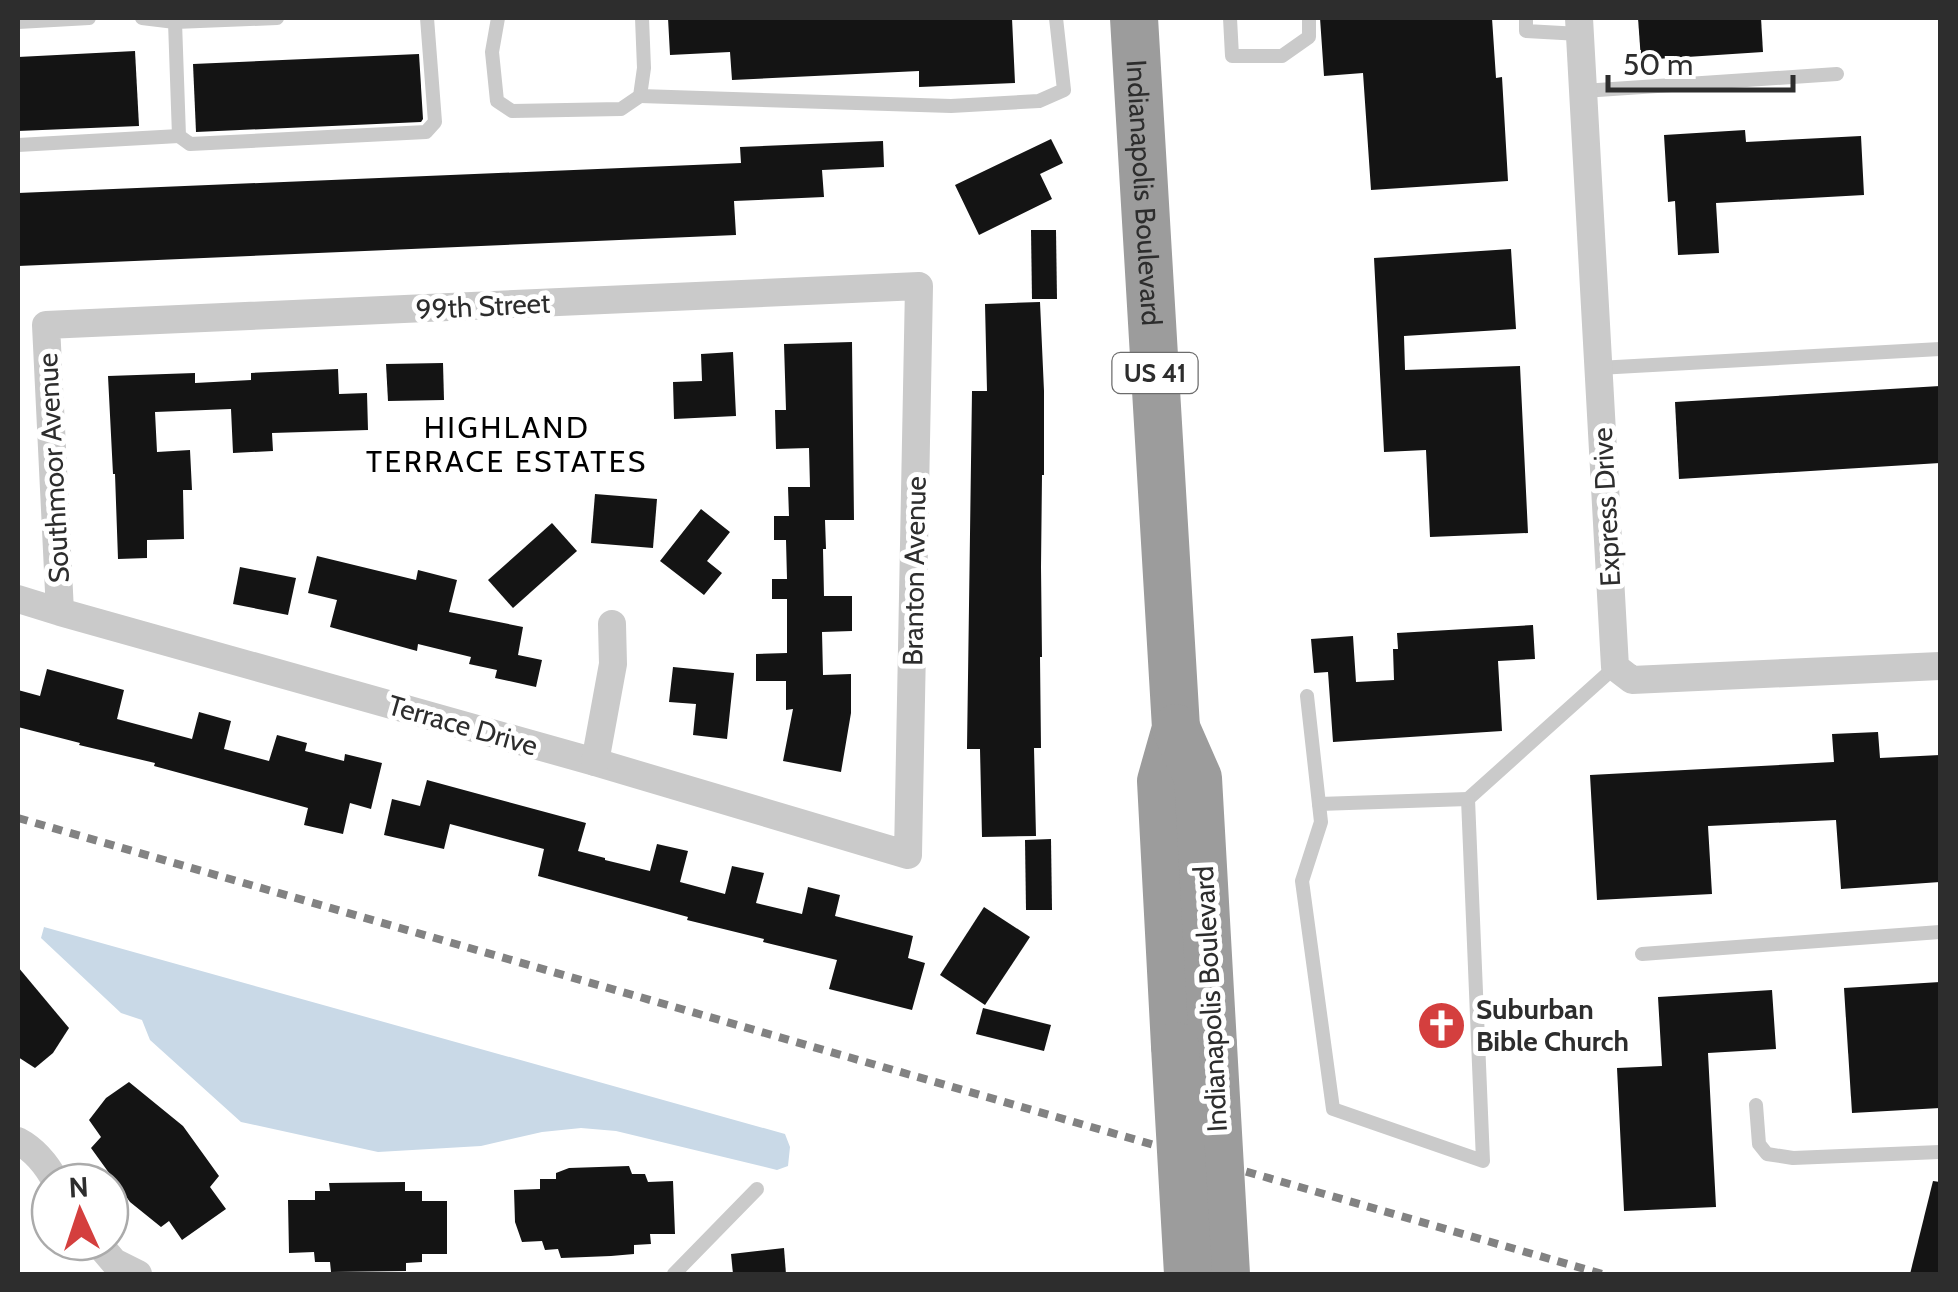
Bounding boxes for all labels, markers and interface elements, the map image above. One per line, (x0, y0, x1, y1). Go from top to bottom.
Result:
scale bar (1608, 30, 1793, 92)
text: 50 m (1623, 46, 1693, 83)
street label: Indianapolis Boulevard (1119, 59, 1169, 327)
street label: 99th Street (415, 285, 551, 327)
street label: Southmoor Avenue (30, 352, 76, 584)
road number: US 41 (1112, 353, 1198, 393)
district label: HIGHLAND TERRACE ESTATES (366, 409, 648, 480)
street label: Express Drive (1585, 426, 1627, 588)
street label: Branton Avenue (895, 476, 933, 666)
street label: Terrace Drive (384, 687, 542, 763)
street label: Indianapolis Boulevard (1186, 865, 1234, 1133)
place label: Suburban Bible Church (1476, 992, 1629, 1058)
church icon: Suburban Bible Church (1415, 999, 1467, 1051)
north arrow (30, 1162, 130, 1262)
text: N (68, 1170, 89, 1205)

